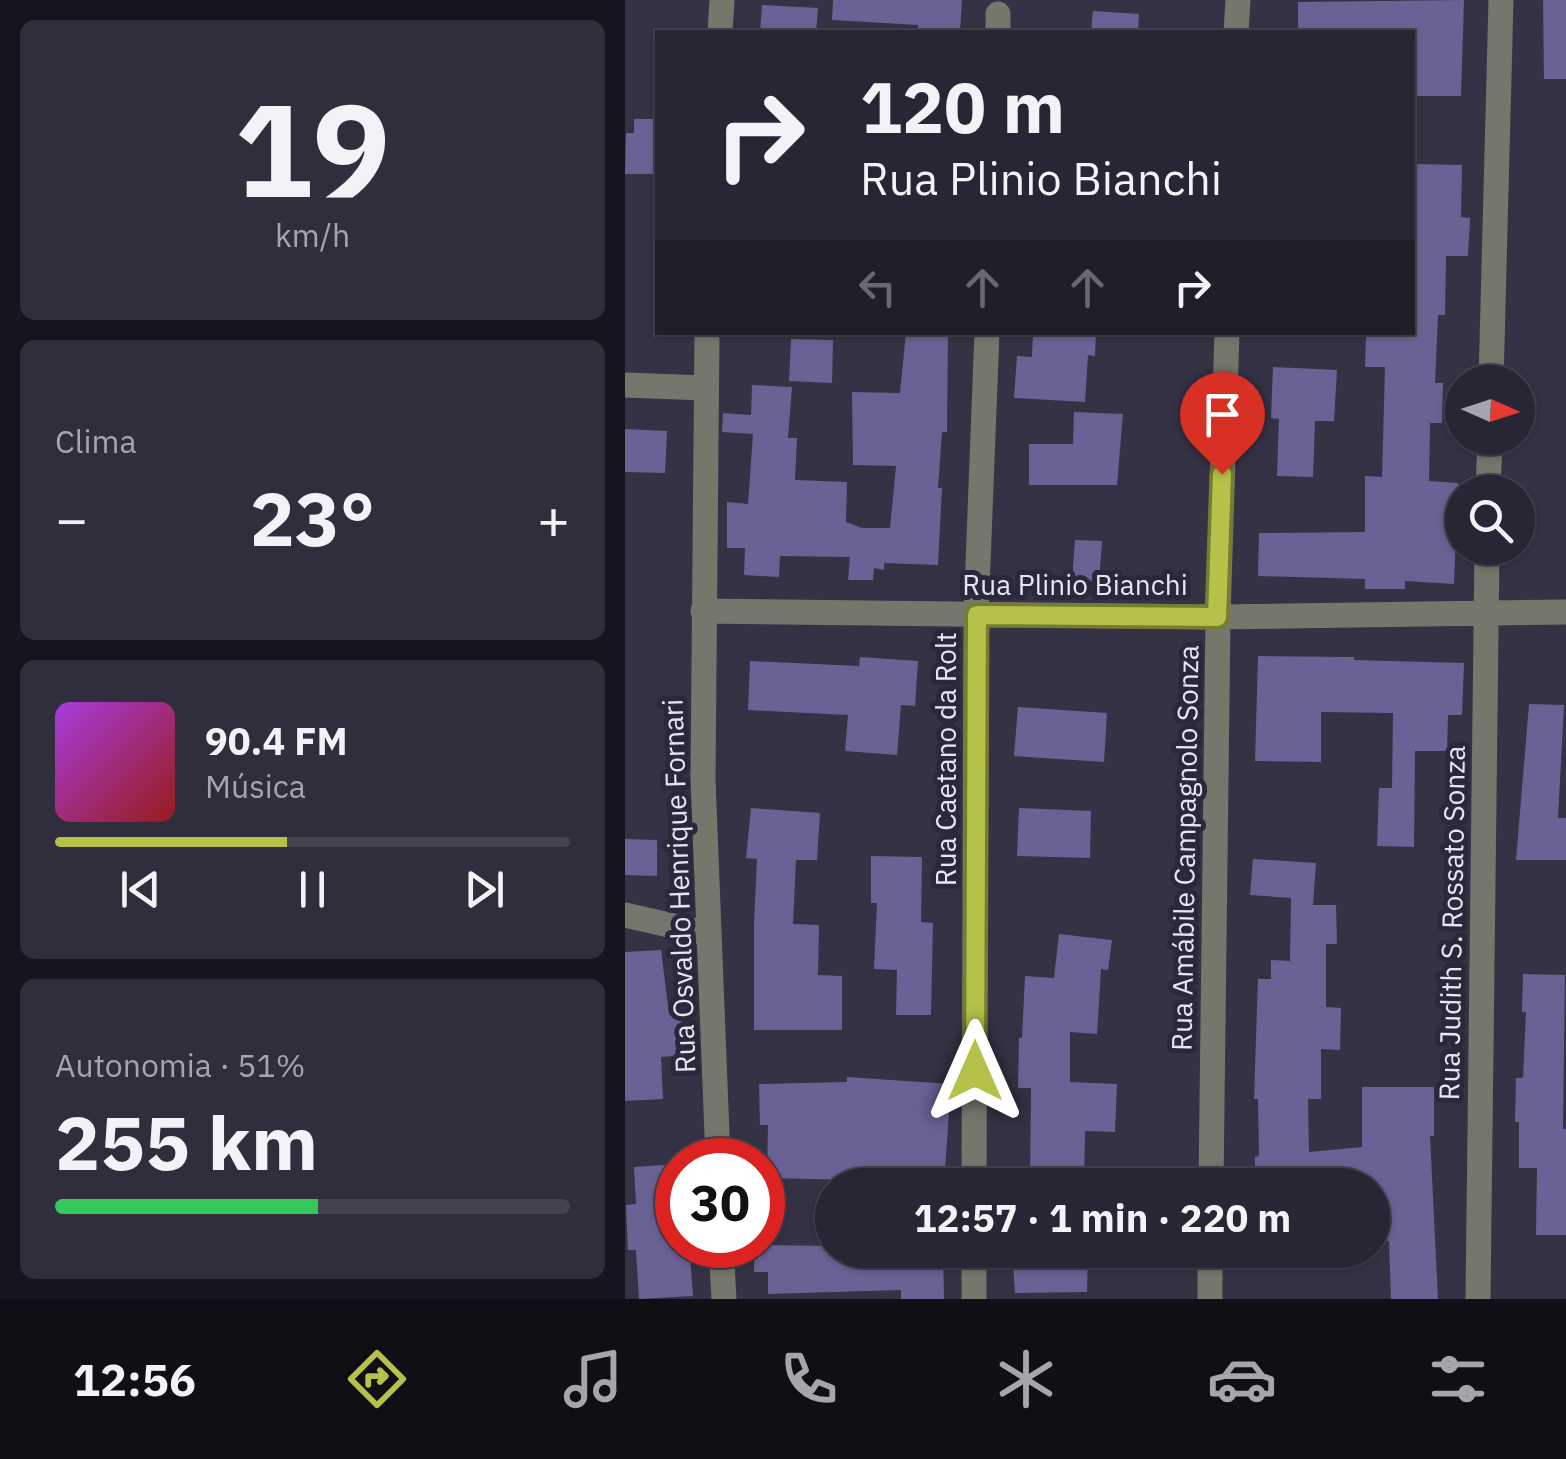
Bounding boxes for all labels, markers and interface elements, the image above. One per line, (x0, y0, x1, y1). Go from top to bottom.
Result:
text: 120 m (860, 61, 1065, 152)
text: 19 (234, 64, 391, 233)
icon: right (695, 70, 825, 200)
text: Rua Plinio Bianchi (860, 149, 1222, 207)
text: km/h (275, 214, 350, 256)
icon: left (850, 260, 905, 315)
icon: ahead (955, 260, 1010, 315)
icon: ahead (1060, 260, 1115, 315)
icon: right (1165, 260, 1220, 315)
north arrow (1445, 365, 1535, 455)
map controls (1445, 365, 1535, 565)
pin (1180, 372, 1265, 475)
icon: arrive (1195, 387, 1250, 442)
text: Clima (55, 420, 137, 462)
text: 23° (250, 469, 375, 567)
button: search (1445, 475, 1535, 565)
text: − (55, 483, 88, 554)
text: + (537, 483, 570, 554)
street label: Rua Plinio Bianchi (962, 566, 1188, 603)
street label: Rua Caetano da Rolt (927, 632, 964, 886)
street label: Rua Amábile Campagnolo Sonza (1162, 645, 1207, 1051)
street label: Rua Osvaldo Henrique Fornari (653, 698, 704, 1074)
text: 90.4 FM (205, 716, 348, 765)
street label: Rua Judith S. Rossato Sonza (1430, 745, 1473, 1101)
text: Música (205, 765, 306, 807)
icon: previous (113, 862, 168, 917)
icon: pause (285, 862, 340, 917)
icon: next (457, 862, 512, 917)
position arrow (923, 1019, 1027, 1123)
text: Autonomia · 51% (55, 1044, 305, 1086)
text: 255 km (55, 1093, 318, 1191)
speed limit sign: 30 (655, 1138, 785, 1268)
text: 12:57 · 1 min · 220 m (914, 1193, 1291, 1242)
icon: directions (342, 1344, 412, 1414)
icon: music (558, 1344, 628, 1414)
icon: phone (774, 1344, 844, 1414)
icon: climate (991, 1344, 1061, 1414)
icon: car (1207, 1344, 1277, 1414)
icon: filters (1423, 1344, 1493, 1414)
text: 12:56 (73, 1350, 196, 1408)

